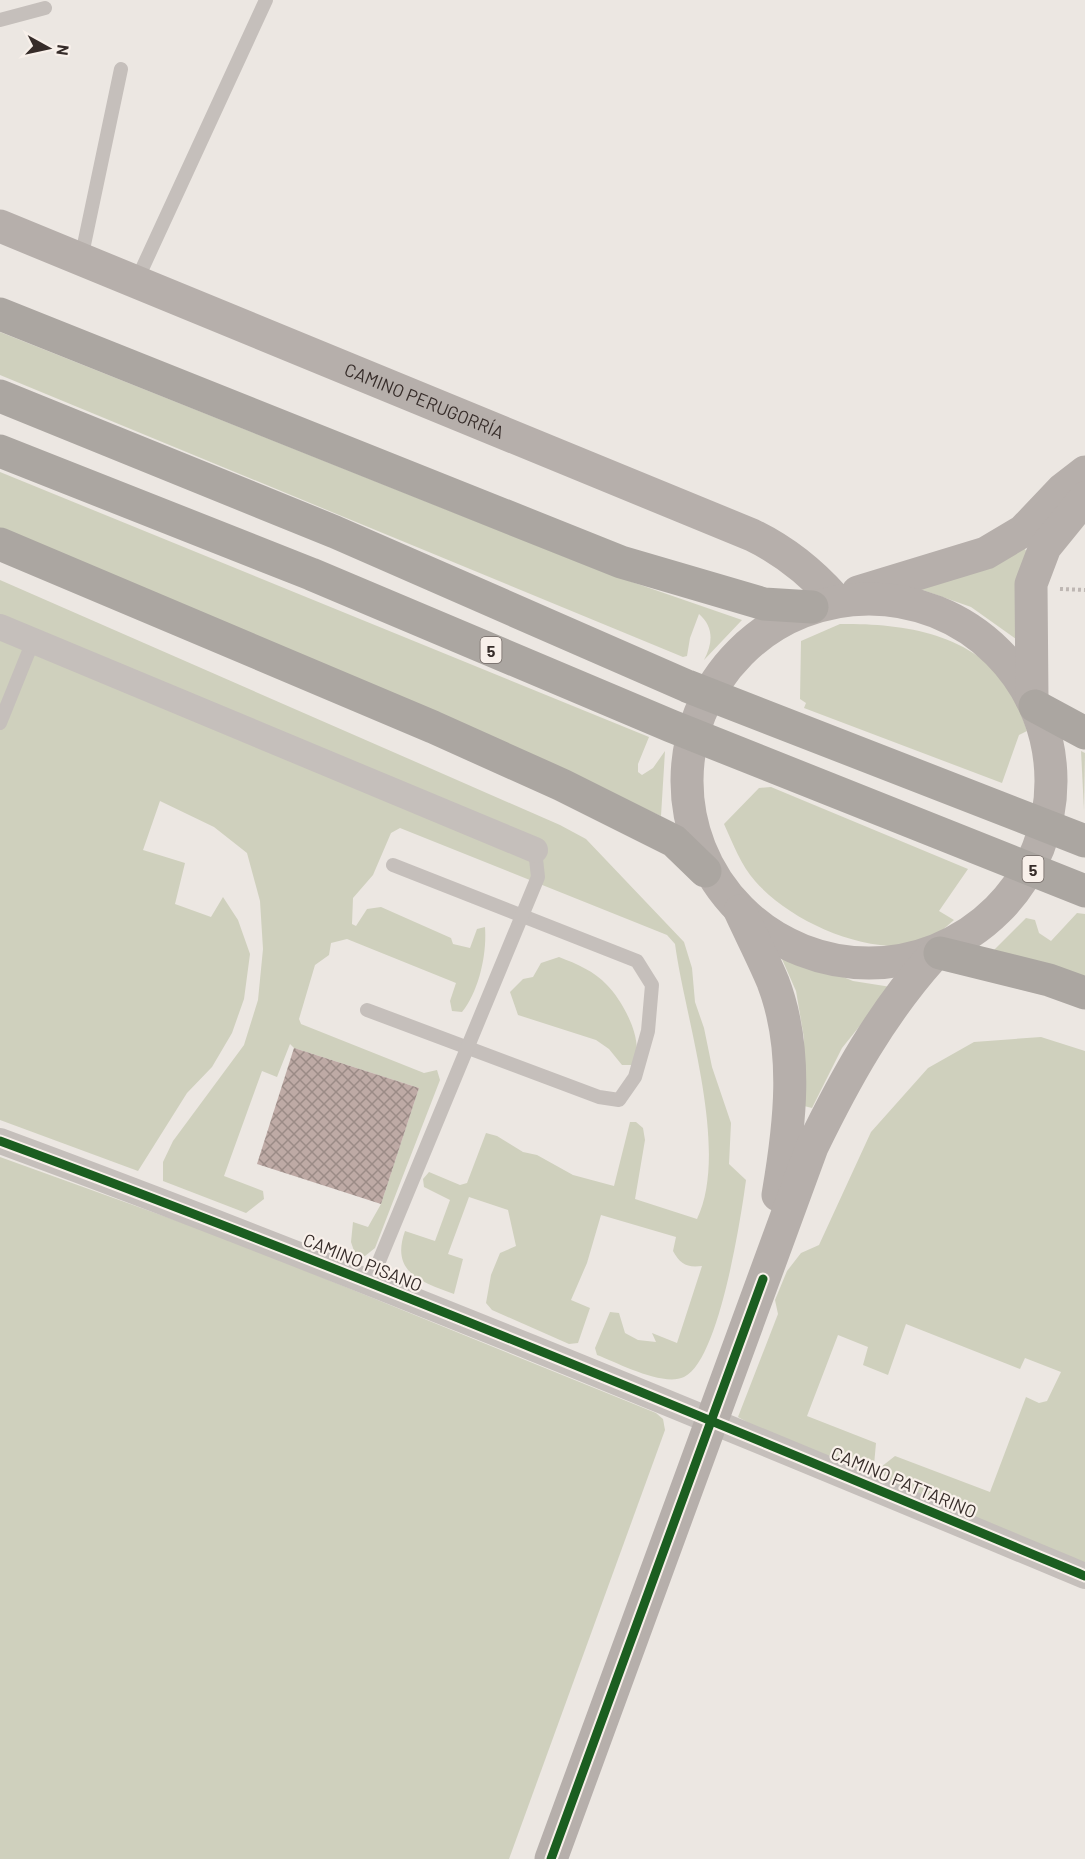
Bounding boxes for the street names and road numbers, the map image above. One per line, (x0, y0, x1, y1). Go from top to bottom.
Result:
street label: CAMINO PERUGORRÍA (342, 358, 508, 443)
road number: 5 (480, 637, 502, 663)
road number: 5 (1022, 856, 1044, 882)
street label: CAMINO PISANO (300, 1228, 426, 1296)
street label: CAMINO PATTARINO (828, 1441, 980, 1523)

